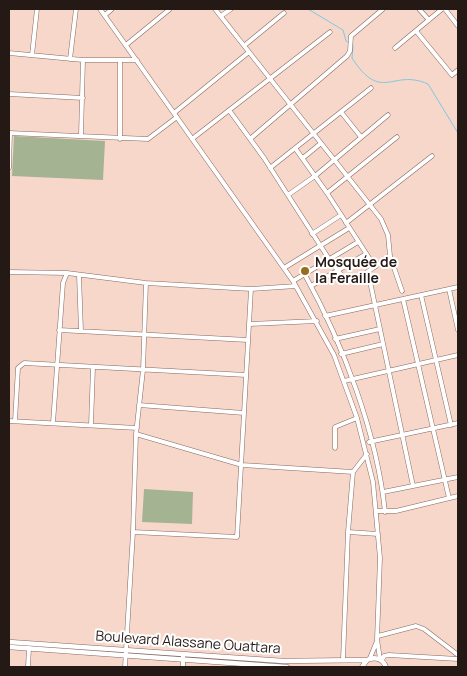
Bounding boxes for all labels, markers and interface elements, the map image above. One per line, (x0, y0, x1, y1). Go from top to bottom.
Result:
place label: Mosquée de la Feraille (315, 255, 397, 288)
marker: Mosquée de la Feraille (299, 265, 311, 277)
street label: Boulevard Alassane Ouattara (95, 628, 281, 658)

